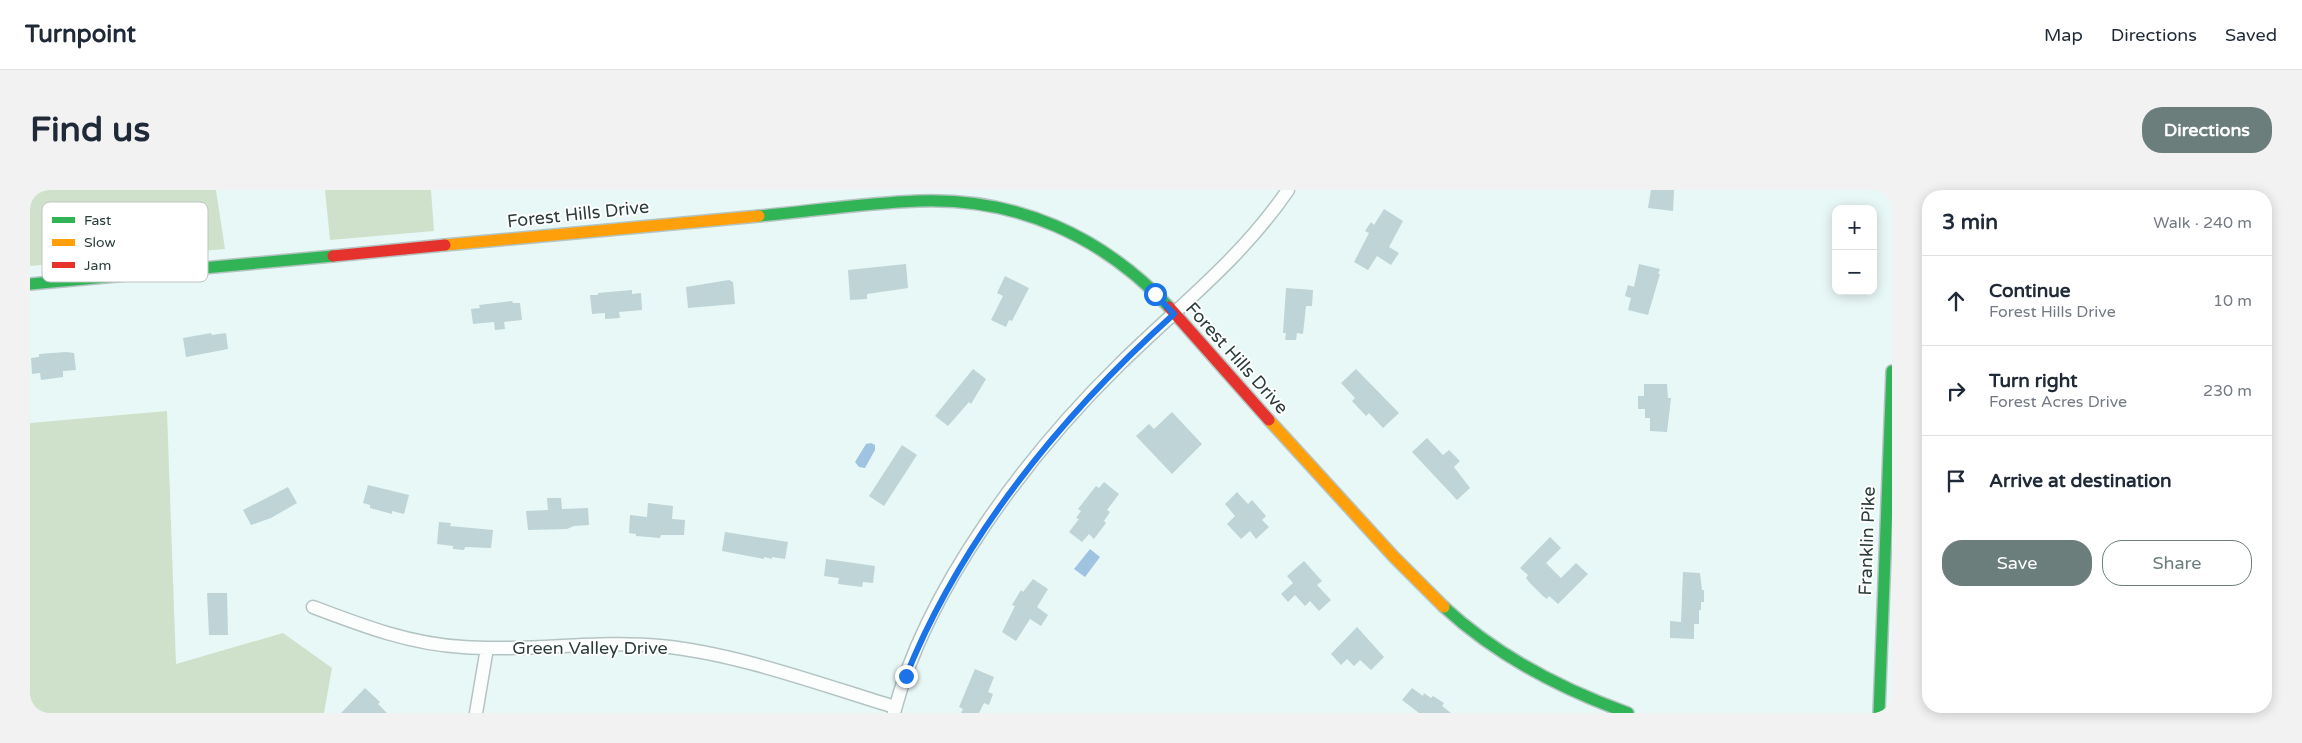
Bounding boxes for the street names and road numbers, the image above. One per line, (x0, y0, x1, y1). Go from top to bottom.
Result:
street label: Forest Hills Drive (506, 196, 650, 232)
street label: Forest Hills Drive (1181, 298, 1293, 418)
street label: Franklin Pike (1854, 486, 1880, 596)
street label: Green Valley Drive (512, 637, 668, 659)

